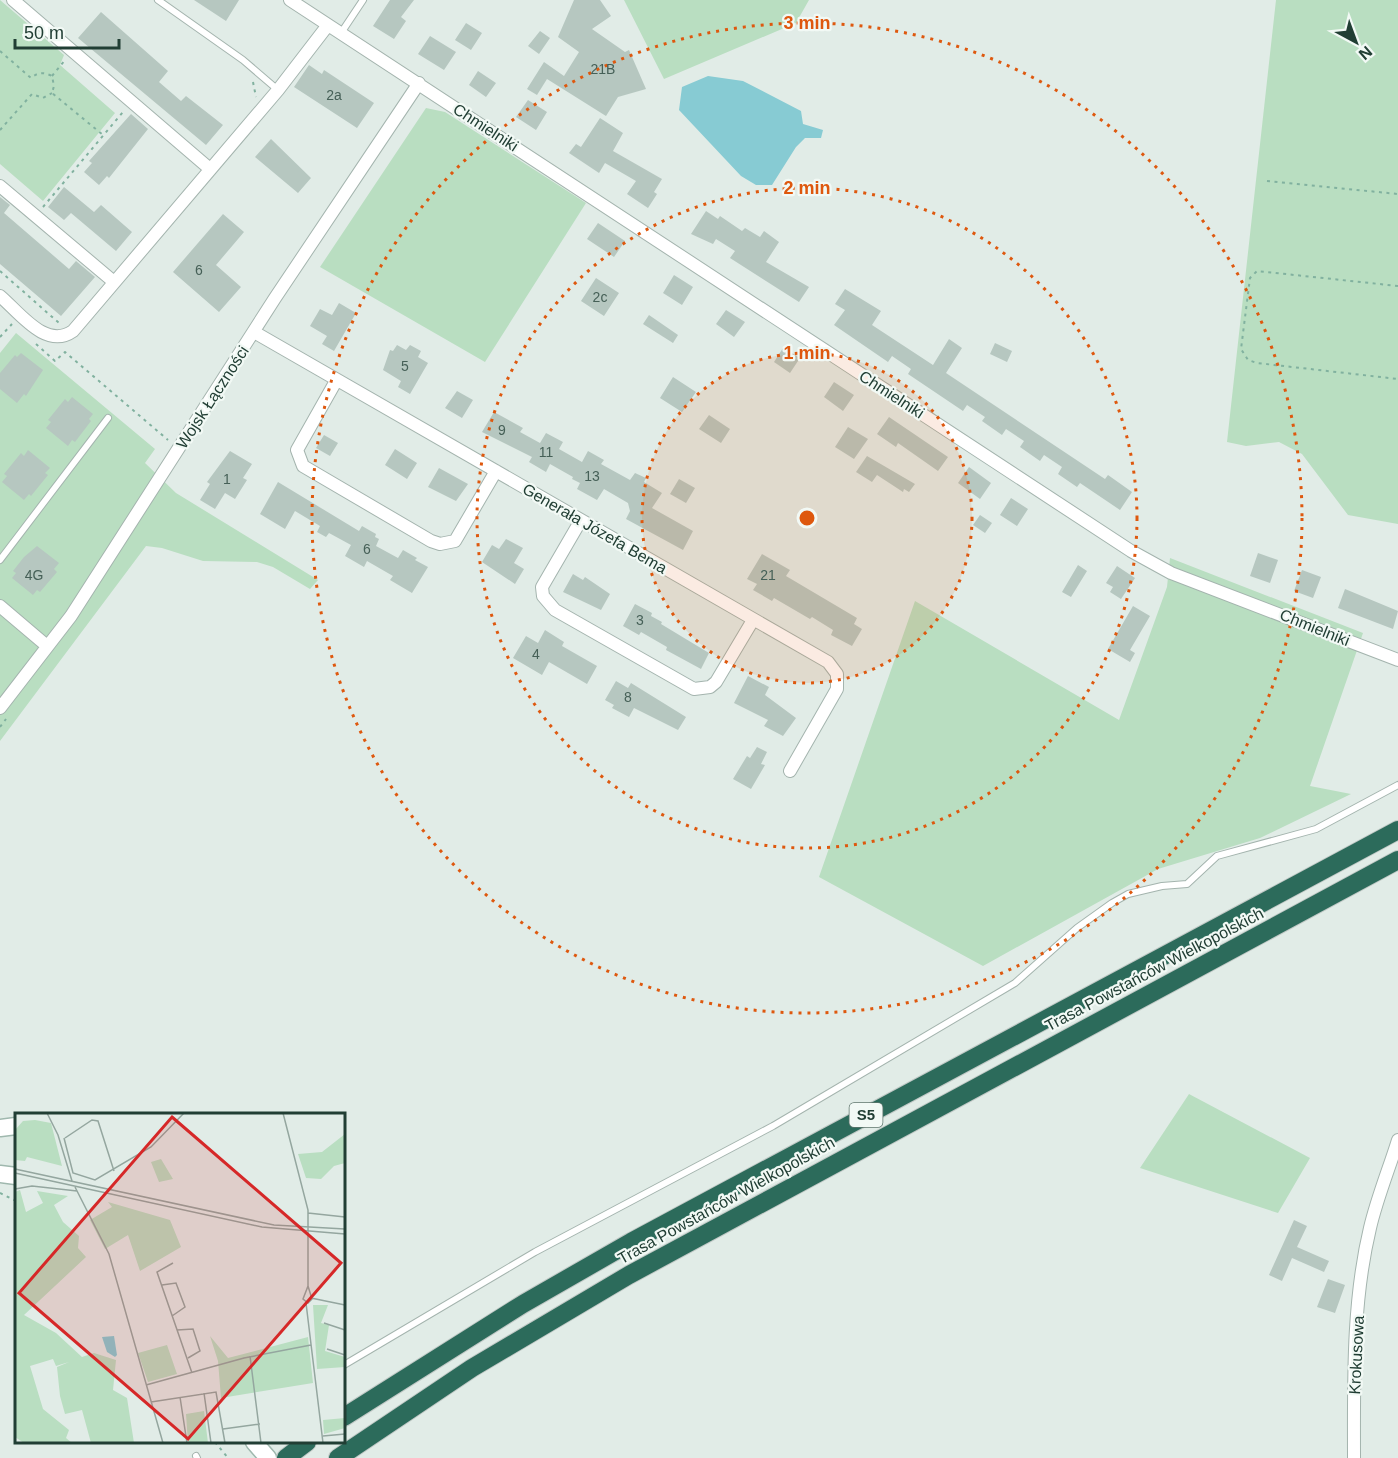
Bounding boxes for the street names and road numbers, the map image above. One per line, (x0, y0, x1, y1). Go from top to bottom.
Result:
street label: Chmielniki (450, 100, 521, 155)
street label: Wojsk Łączności (173, 343, 252, 452)
street label: Chmielniki (856, 367, 927, 422)
street label: Generała Józefa Bema (520, 480, 670, 577)
street label: Chmielniki (1277, 606, 1352, 649)
street label: Trasa Powstańców Wielkopolskich (1042, 904, 1266, 1034)
road number: S5 (850, 1103, 882, 1127)
street label: Trasa Powstańców Wielkopolskich (615, 1134, 837, 1267)
street label: Krokusowa (1346, 1315, 1367, 1395)

